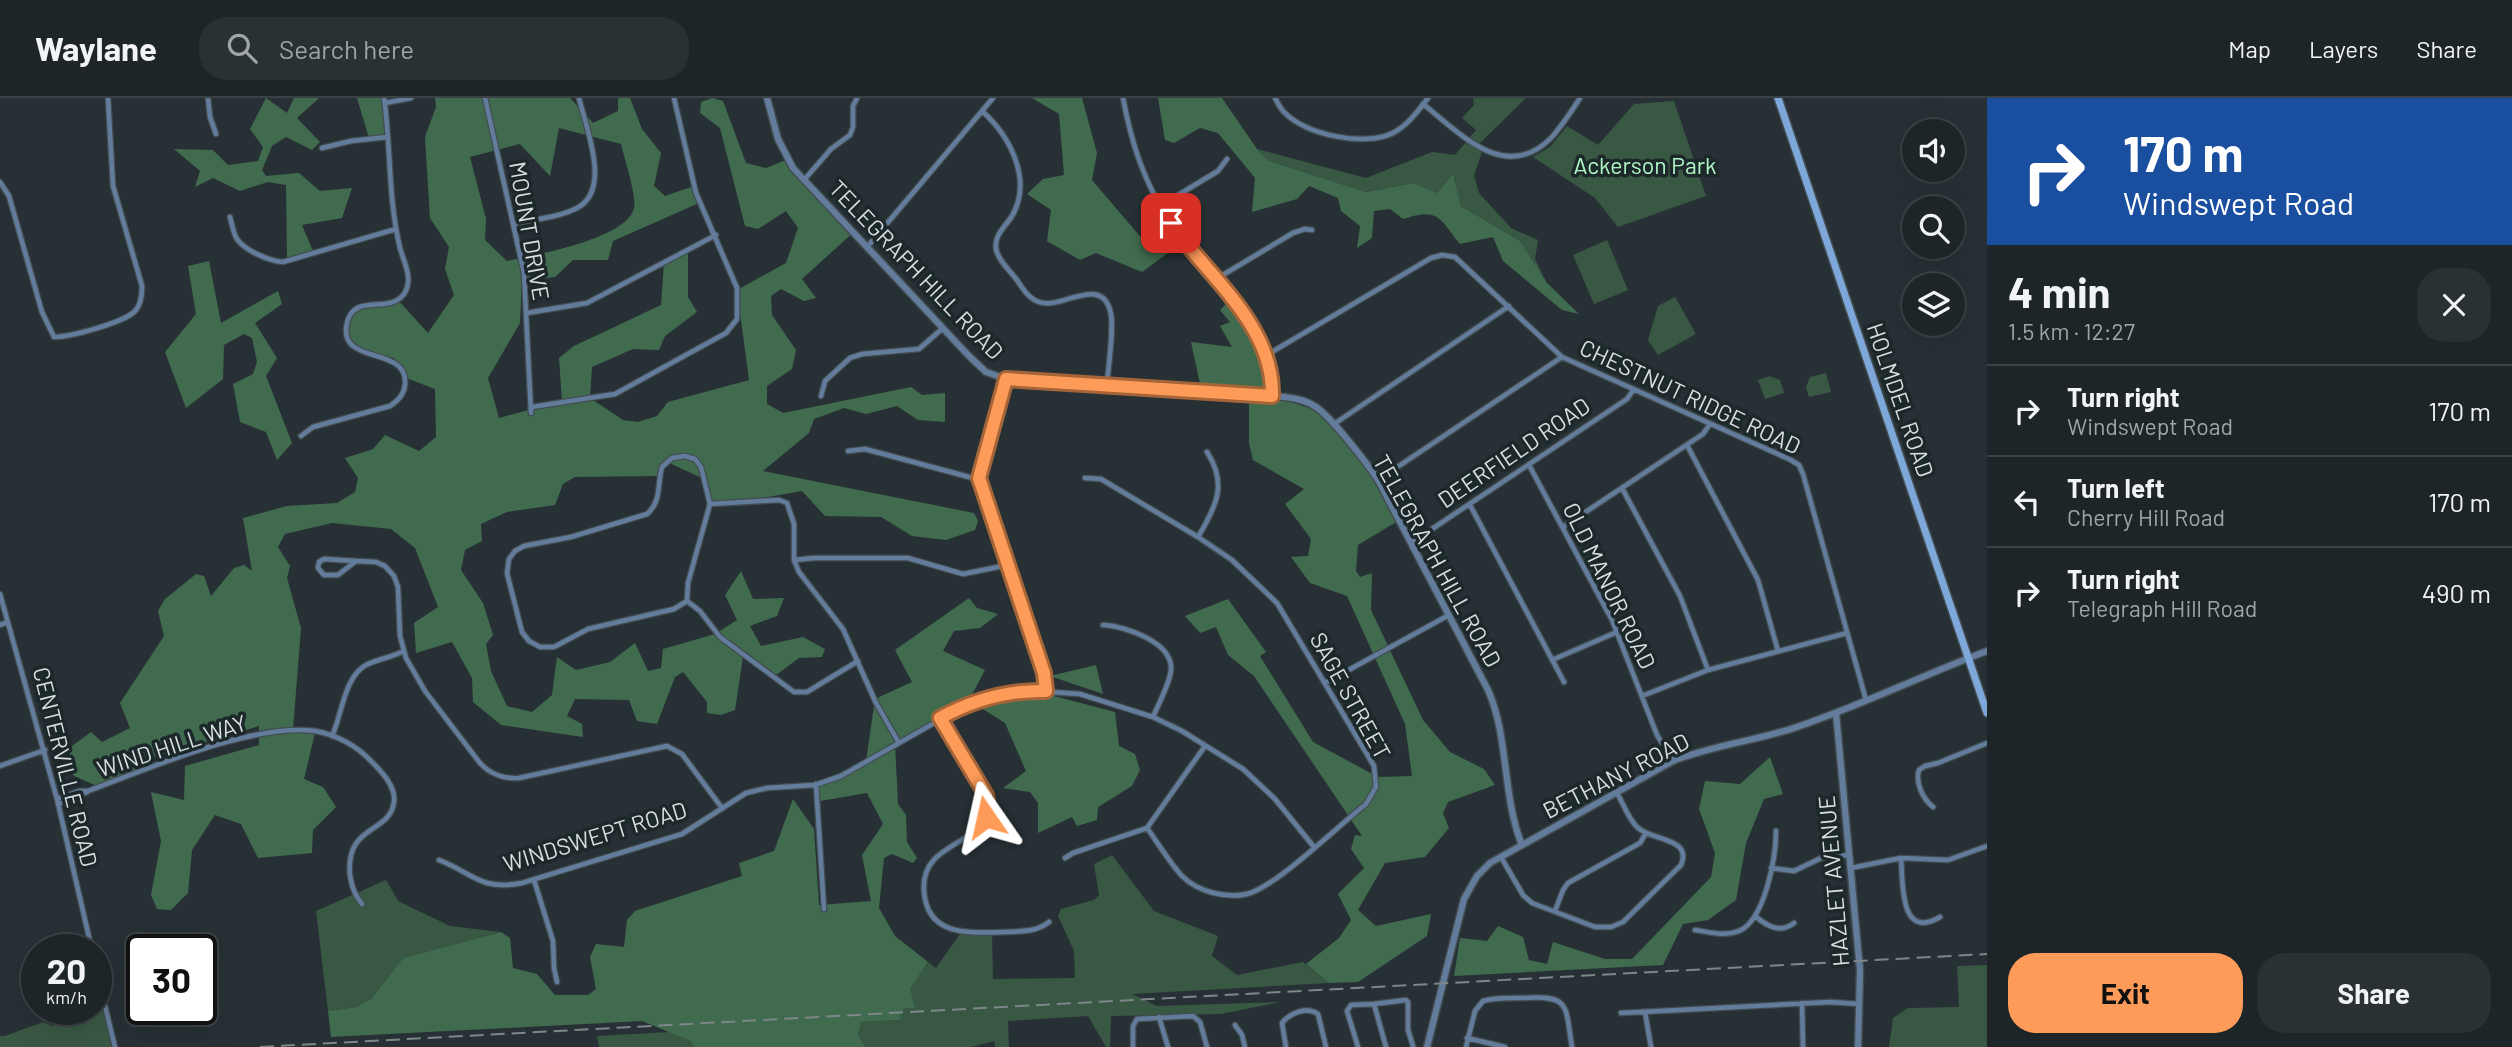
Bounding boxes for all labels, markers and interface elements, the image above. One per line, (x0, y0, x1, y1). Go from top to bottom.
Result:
search box (199, 17, 689, 80)
text: Waylane (35, 28, 157, 68)
icon: search (223, 29, 261, 67)
text: Search here (279, 33, 414, 64)
text: Map (2228, 34, 2271, 63)
text: Layers (2309, 34, 2378, 63)
text: Share (2416, 34, 2477, 63)
map controls (1902, 119, 1965, 336)
button: sound (1902, 119, 1965, 182)
text: 170 m (2123, 123, 2243, 182)
icon: right (2008, 126, 2099, 217)
park label: Ackerson Park (1573, 151, 1717, 179)
street label: MOUNT DRIVE (504, 159, 556, 302)
street label: TELEGRAPH HILL ROAD (824, 174, 1010, 365)
text: Windswept Road (2123, 183, 2354, 221)
pin (1141, 193, 1201, 253)
button: search (1902, 196, 1965, 259)
icon: arrive (1152, 204, 1190, 242)
text: 4 min (2008, 266, 2111, 316)
button: close (2417, 268, 2491, 342)
button: layers (1902, 273, 1965, 336)
text: 1.5 km · 12:27 (2008, 317, 2135, 345)
street label: HOLMDEL ROAD (1861, 319, 1940, 480)
street label: CHESTNUT RIDGE ROAD (1576, 333, 1805, 460)
text: Turn right (2067, 381, 2180, 412)
street label: DEERFIELD ROAD (1432, 391, 1595, 513)
icon: right (2008, 392, 2046, 430)
text: 170 m (2428, 395, 2491, 426)
text: Windswept Road (2067, 412, 2233, 440)
street label: TELEGRAPH HILL ROAD (1368, 449, 1508, 672)
text: Turn left (2067, 472, 2165, 503)
icon: left (2008, 483, 2046, 521)
text: 170 m (2428, 486, 2491, 517)
street label: OLD MANOR ROAD (1557, 498, 1662, 673)
text: Cherry Hill Road (2067, 503, 2225, 531)
text: Turn right (2067, 563, 2180, 594)
icon: right (2008, 574, 2046, 612)
text: 490 m (2422, 577, 2491, 608)
text: Telegraph Hill Road (2067, 594, 2257, 622)
street label: SAGE STREET (1305, 627, 1397, 764)
street label: CENTERVILLE ROAD (28, 664, 104, 870)
street label: WIND HILL WAY (94, 708, 250, 782)
street label: BETHANY ROAD (1538, 726, 1693, 824)
position arrow (949, 780, 1023, 854)
street label: WINDSWEPT ROAD (500, 795, 690, 877)
street label: HAZLET AVENUE (1812, 795, 1854, 968)
speed limit sign: 30 (126, 934, 217, 1025)
text: 20 (47, 949, 86, 991)
button: Exit (2008, 953, 2243, 1033)
button: Share (2257, 953, 2491, 1033)
text: km/h (46, 986, 87, 1008)

